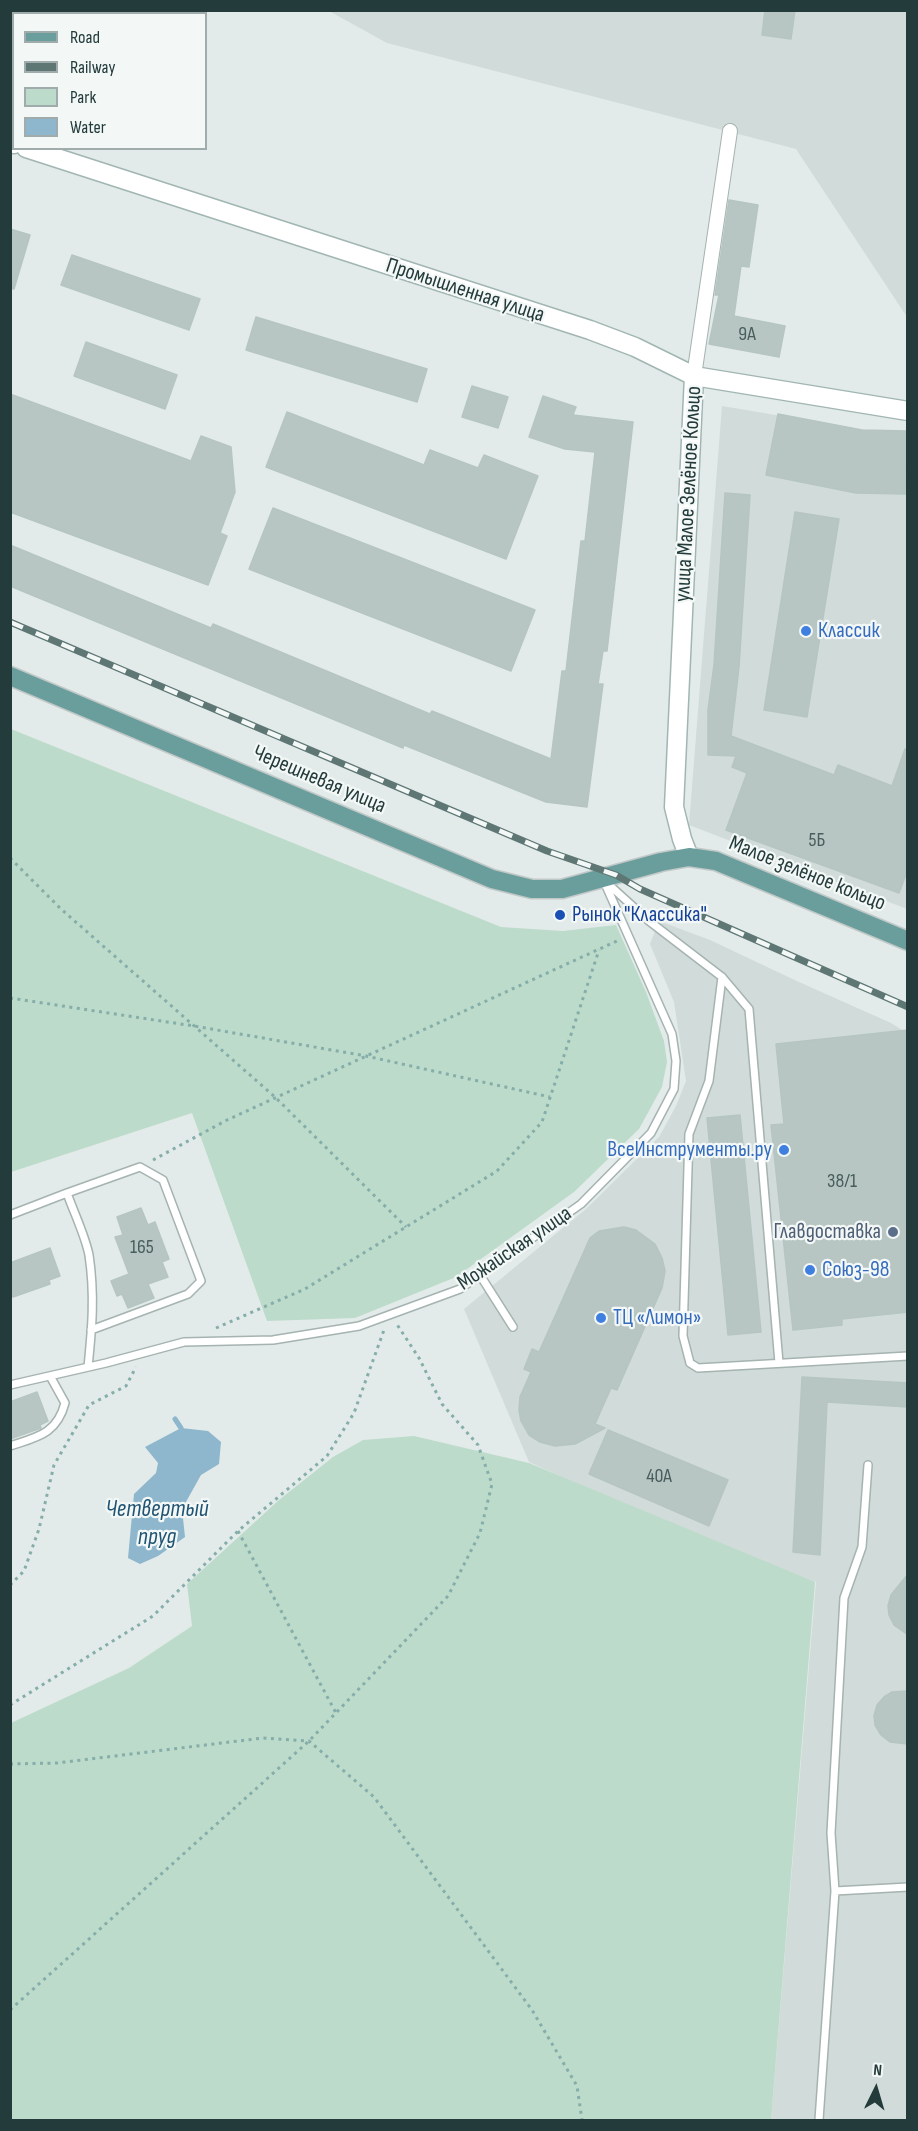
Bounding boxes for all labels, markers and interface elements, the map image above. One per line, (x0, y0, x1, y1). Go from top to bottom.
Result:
legend (12, 12, 207, 150)
text: Road (70, 27, 100, 48)
text: Railway (70, 57, 115, 78)
text: Park (70, 87, 96, 108)
text: Water (70, 117, 106, 138)
street label: Промышленная улица (382, 253, 548, 329)
house number: 9А (738, 323, 756, 347)
street label: улица Малое Зелёное Кольцо (670, 385, 708, 603)
place label: Классик (818, 618, 880, 644)
marker: Классик (799, 624, 813, 638)
street label: Черешневая улица (248, 740, 390, 820)
house number: 5Б (809, 829, 825, 853)
street label: Малое зелёное кольцо (725, 831, 889, 917)
place label: Рынок "Классика" (572, 902, 707, 928)
marker: Рынок "Классика" (553, 908, 567, 922)
place label: ВсеИнструменты.ру (607, 1137, 772, 1163)
marker: ВсеИнструменты.ру (777, 1143, 791, 1157)
house number: 38/1 (827, 1170, 857, 1194)
street label: Можайская улица (453, 1201, 577, 1297)
place label: Главдоставка (773, 1219, 881, 1245)
marker: Главдоставка (886, 1225, 900, 1239)
house number: 165 (130, 1236, 154, 1260)
place label: Союз-98 (822, 1257, 889, 1283)
marker: Союз-98 (803, 1263, 817, 1277)
place label: ТЦ «Лимон» (613, 1305, 701, 1331)
marker: ТЦ «Лимон» (594, 1311, 608, 1325)
house number: 40А (646, 1465, 672, 1489)
water label: Четвертый пруд (105, 1496, 209, 1552)
north arrow (846, 2059, 906, 2119)
text: N (873, 2061, 883, 2080)

